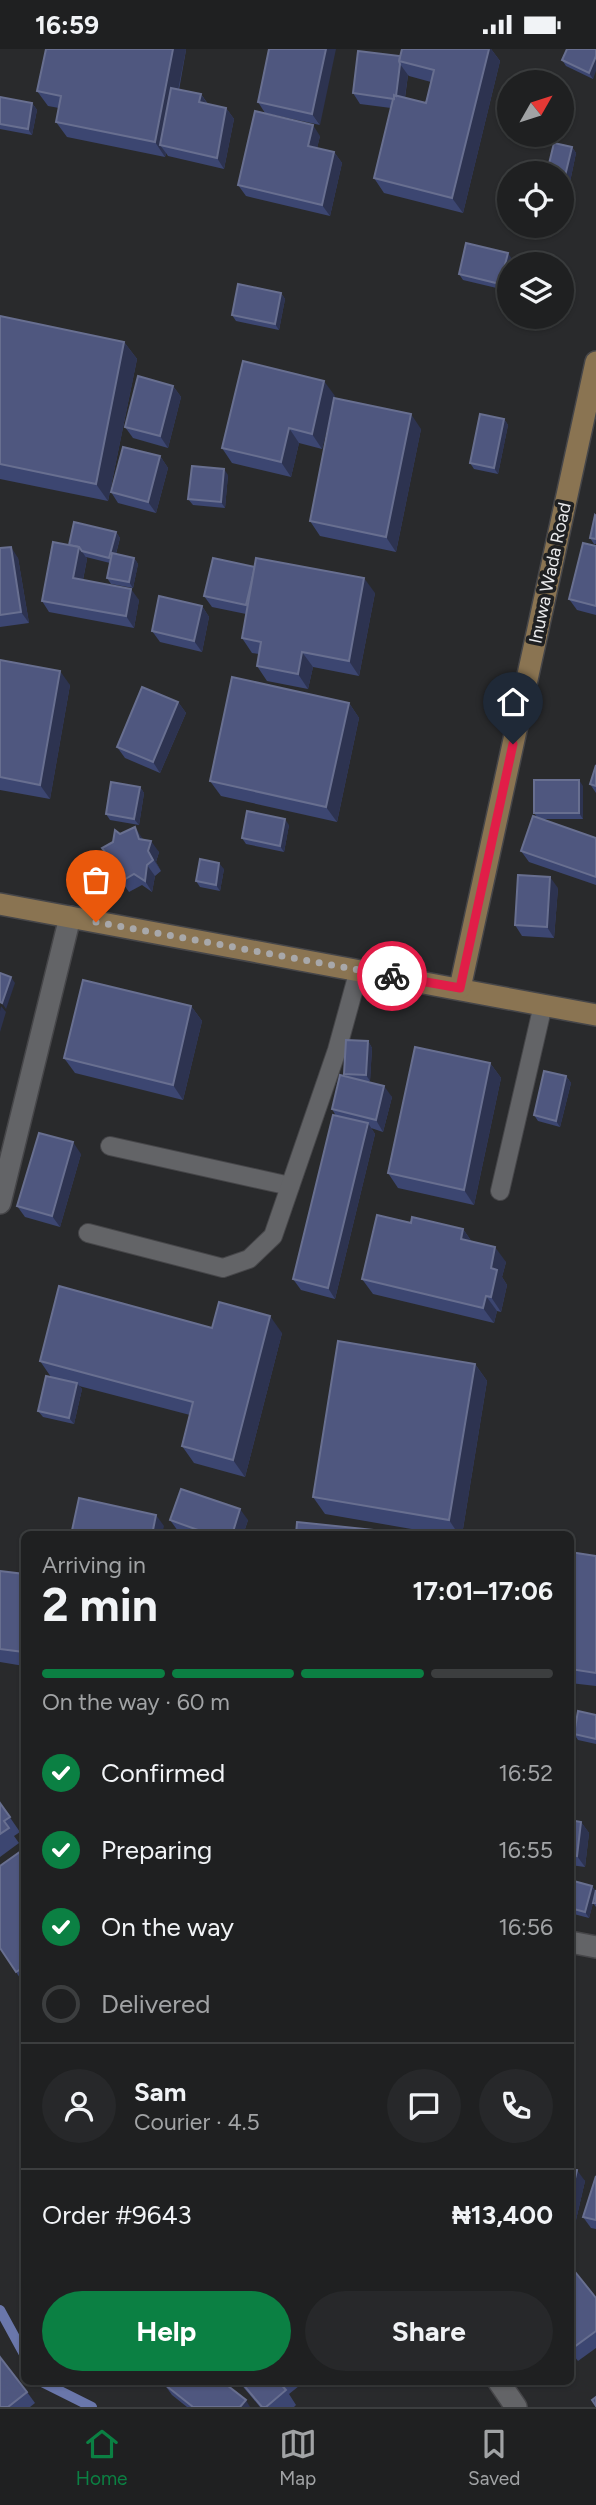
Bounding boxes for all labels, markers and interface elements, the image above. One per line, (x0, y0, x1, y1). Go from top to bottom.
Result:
text: 16:59 (35, 9, 99, 41)
north arrow (497, 70, 574, 147)
map controls (497, 70, 574, 329)
button: locate (497, 161, 574, 238)
button: layers (497, 252, 574, 329)
street label: Inuwa Wada Road (524, 500, 576, 646)
pin (483, 672, 543, 744)
icon: home (494, 683, 532, 721)
pin (66, 850, 126, 922)
icon: bag (77, 861, 115, 899)
courier (357, 941, 427, 1011)
icon: bike (373, 957, 411, 995)
text: Arriving in (42, 1551, 146, 1579)
text: 17:01–17:06 (412, 1575, 553, 1607)
text: 2 min (42, 1577, 158, 1633)
text: On the way · 60 m (42, 1688, 230, 1716)
icon: check (42, 1754, 80, 1792)
text: Confirmed (101, 1757, 225, 1789)
text: 16:52 (499, 1759, 553, 1787)
icon: check (42, 1831, 80, 1869)
text: Preparing (101, 1834, 212, 1866)
text: 16:55 (498, 1836, 553, 1864)
icon: check (42, 1908, 80, 1946)
text: On the way (101, 1911, 234, 1943)
text: 16:56 (498, 1913, 553, 1941)
text: Delivered (101, 1988, 210, 2020)
button: person (42, 2069, 116, 2143)
button: chat (387, 2069, 461, 2143)
button: phone (479, 2069, 553, 2143)
text: Sam (134, 2076, 186, 2108)
text: Courier · 4.5 (134, 2108, 260, 2136)
text: Order #9643 (42, 2199, 192, 2231)
text: ₦13,400 (452, 2199, 553, 2231)
button: Help (42, 2291, 291, 2371)
button: Share (305, 2291, 553, 2371)
tab: Home (76, 2425, 127, 2490)
tab: Map (279, 2425, 317, 2490)
tab: Saved (468, 2425, 520, 2490)

